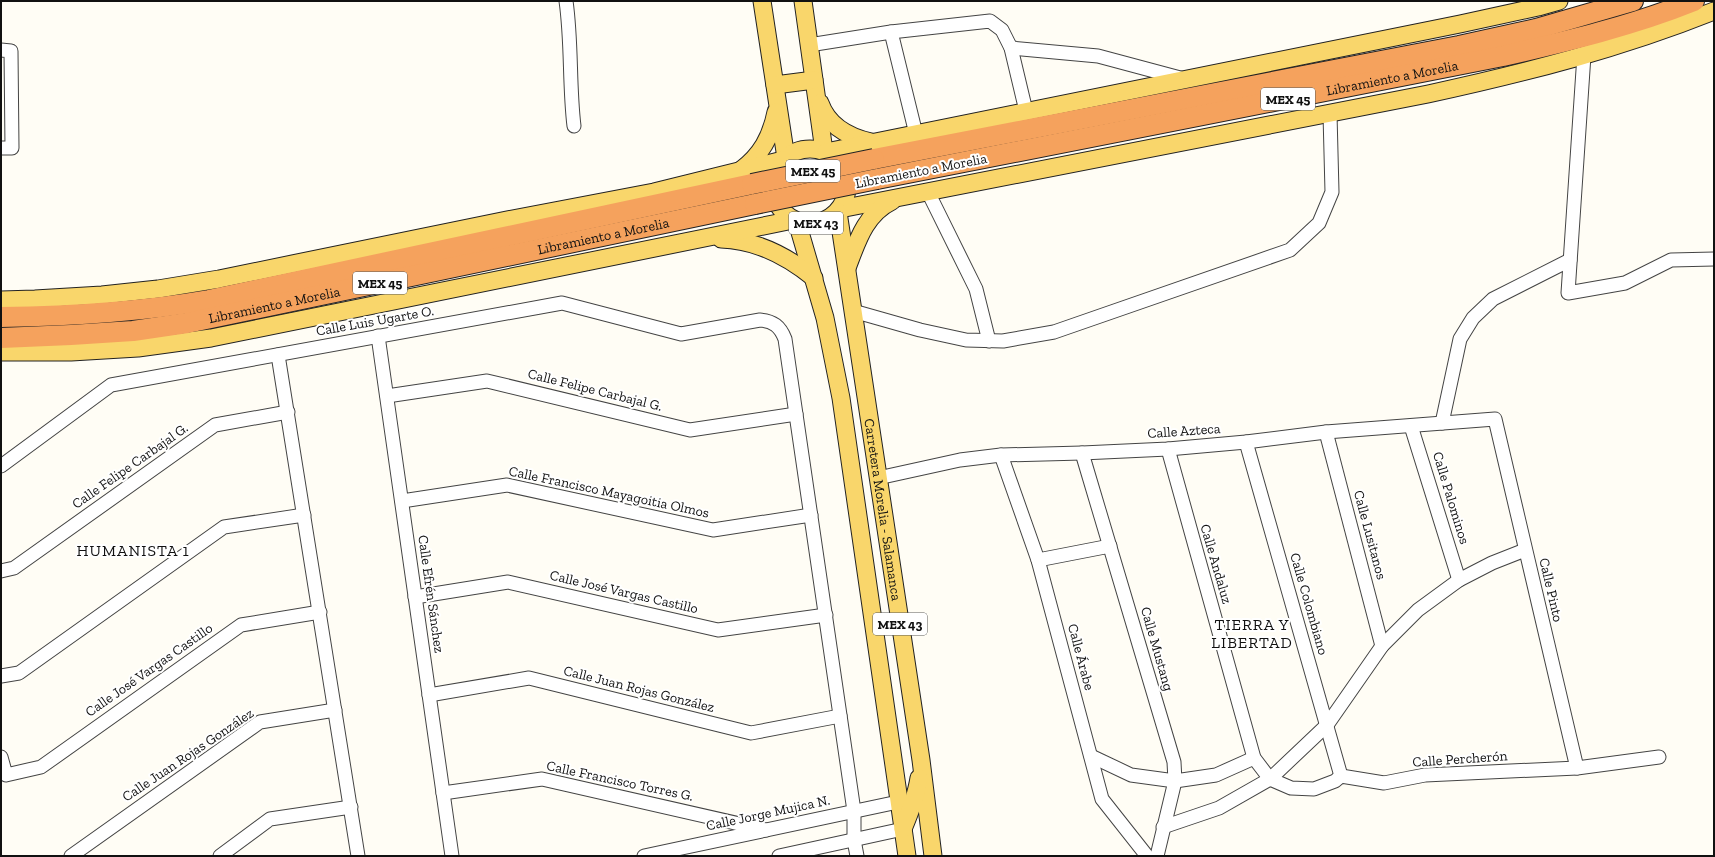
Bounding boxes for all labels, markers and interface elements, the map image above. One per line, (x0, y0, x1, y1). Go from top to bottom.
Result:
street label: Libramiento a Morelia (1325, 56, 1460, 99)
road number: MEX 45 (1261, 88, 1315, 110)
street label: Libramiento a Morelia (854, 150, 989, 192)
road number: MEX 45 (786, 160, 840, 182)
road number: MEX 43 (789, 212, 843, 234)
street label: Libramiento a Morelia (536, 214, 671, 258)
road number: MEX 45 (353, 272, 407, 294)
street label: Libramiento a Morelia (207, 283, 342, 327)
street label: Calle Luis Ugarte O. (315, 302, 435, 340)
street label: Calle Felipe Carbajal G. (526, 365, 664, 415)
street label: Carretera Morelia - Salamanca (861, 417, 905, 602)
street label: Calle Felipe Carbajal G. (69, 419, 191, 512)
street label: Calle Azteca (1147, 420, 1221, 442)
street label: Calle Palominos (1429, 450, 1473, 546)
street label: Calle Francisco Mayagoitia Olmos (507, 462, 711, 522)
street label: Calle Lusitanos (1350, 488, 1390, 582)
street label: Calle Andaluz (1196, 522, 1236, 606)
street label: Calle Efrén Sánchez (414, 534, 448, 655)
district label: HUMANISTA 1 (76, 541, 190, 560)
street label: Calle Colombiano (1286, 551, 1332, 657)
street label: Calle Pinto (1535, 556, 1567, 624)
street label: Calle José Vargas Castillo (548, 567, 700, 617)
street label: Calle Mustang (1137, 605, 1177, 693)
road number: MEX 43 (873, 613, 927, 635)
district label: TIERRA Y LIBERTAD (1211, 615, 1293, 652)
street label: Calle José Vargas Castillo (82, 620, 216, 720)
street label: Calle Árabe (1064, 622, 1098, 693)
street label: Calle Juan Rojas González (562, 662, 717, 716)
street label: Calle Juan Rojas González (119, 704, 257, 805)
street label: Calle Percherón (1412, 747, 1508, 771)
street label: Calle Francisco Torres G. (545, 757, 695, 805)
street label: Calle Jorge Mujica N. (705, 792, 831, 834)

